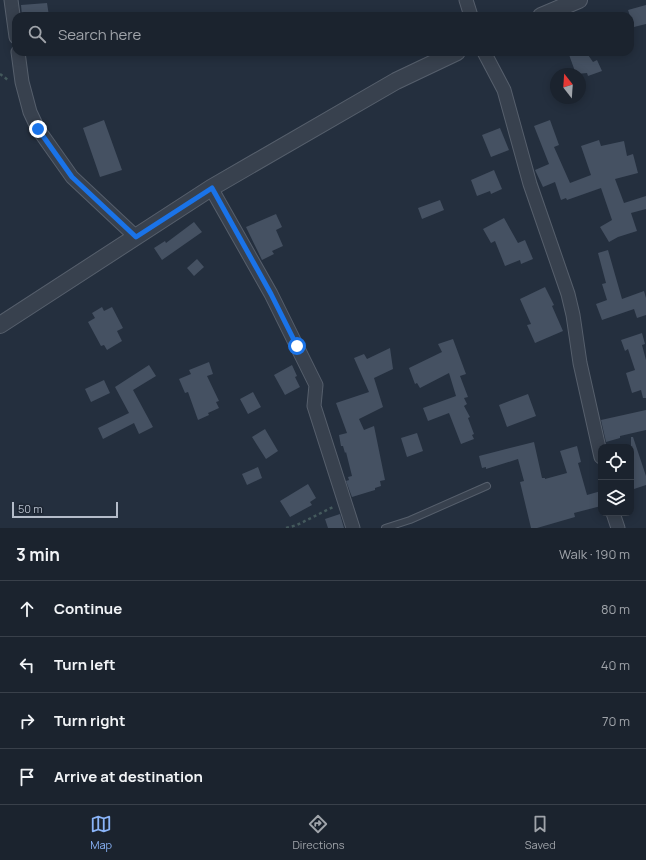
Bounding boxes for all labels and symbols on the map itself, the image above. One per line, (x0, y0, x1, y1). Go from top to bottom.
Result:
north arrow (550, 68, 586, 104)
route end (29, 120, 47, 138)
route start (288, 337, 306, 355)
scale bar (12, 500, 118, 519)

